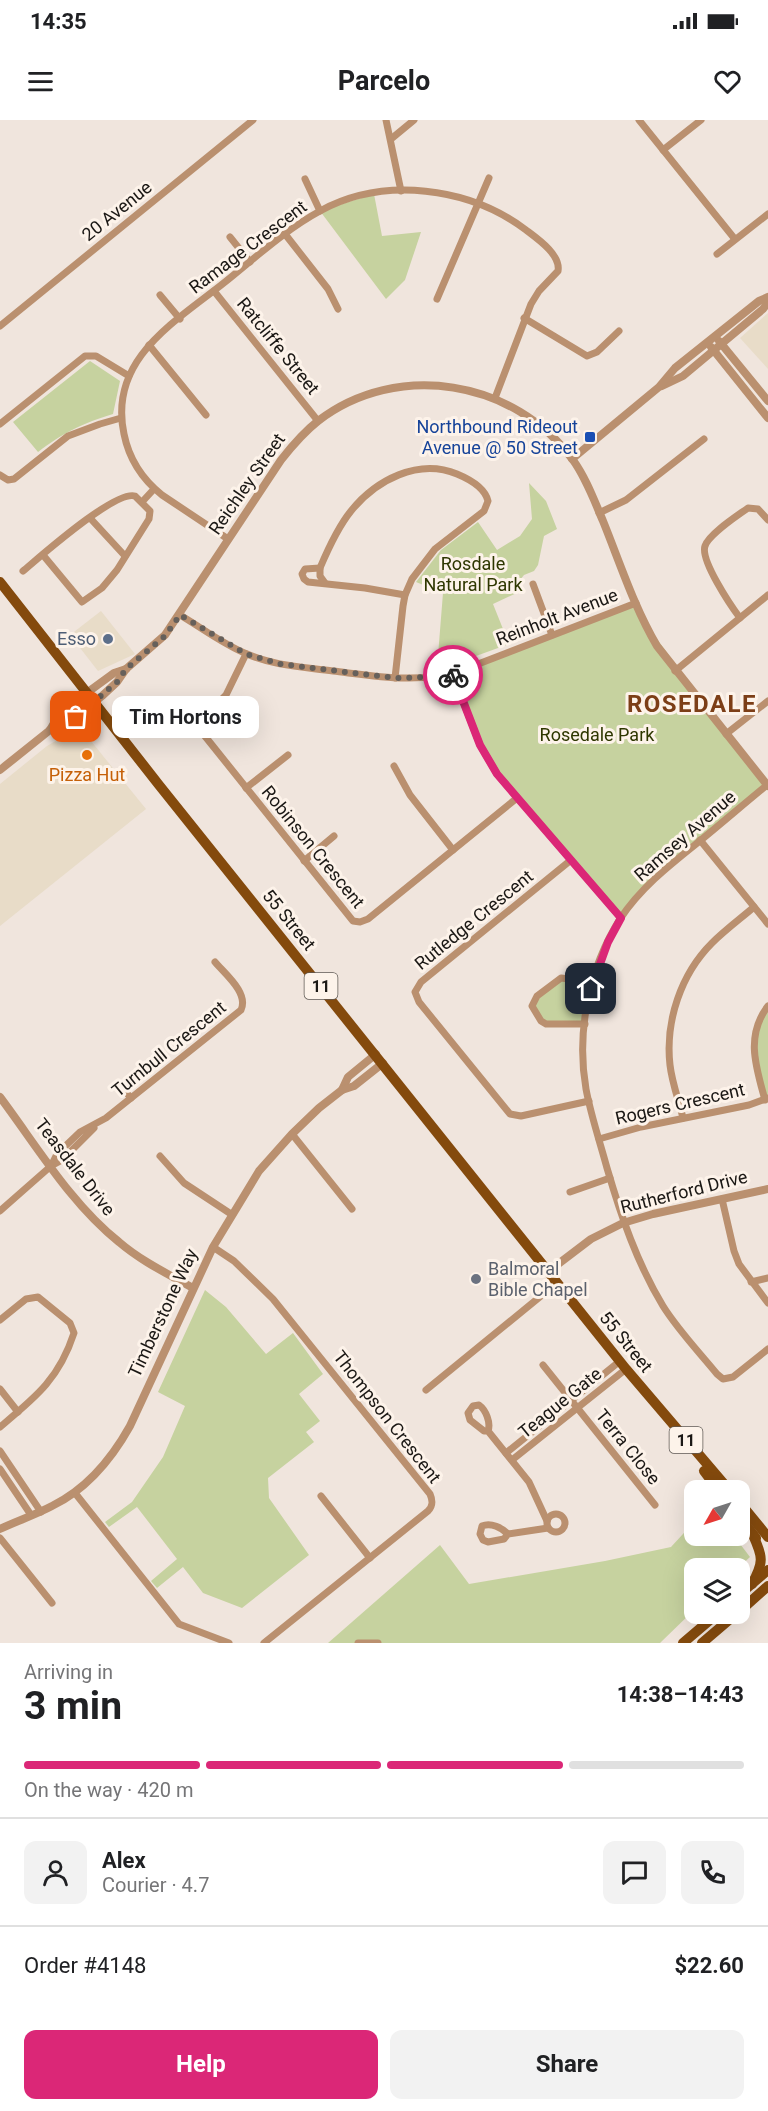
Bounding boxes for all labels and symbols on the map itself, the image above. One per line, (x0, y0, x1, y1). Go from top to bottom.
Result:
street label: 20 Avenue (78, 176, 156, 245)
street label: Ramage Crescent (185, 195, 311, 298)
street label: Ratcliffe Street (233, 293, 324, 399)
place label: Northbound Rideout Avenue @ 50 Street (416, 416, 578, 458)
street label: Reichley Street (204, 429, 289, 538)
marker: Northbound Rideout Avenue @ 50 Street (583, 430, 597, 444)
park label: Rosdale Natural Park (423, 553, 523, 595)
street label: Reinholt Avenue (493, 584, 621, 649)
place label: Esso (57, 628, 96, 649)
marker: Esso (101, 632, 115, 646)
courier (423, 645, 483, 705)
district label: ROSEDALE (627, 690, 757, 718)
pin (50, 691, 101, 742)
callout: Tim Hortons (112, 696, 259, 738)
park label: Rosedale Park (540, 724, 655, 745)
marker: Pizza Hut (80, 748, 94, 762)
place label: Pizza Hut (49, 764, 125, 785)
street label: Robinson Crescent (258, 781, 369, 912)
street label: Ramsey Avenue (630, 786, 740, 885)
street label: Rutledge Crescent (410, 865, 537, 974)
street label: 55 Street (259, 885, 320, 954)
pin (565, 963, 616, 1014)
road number: 11 (304, 973, 338, 999)
street label: Turnbull Crescent (108, 996, 230, 1101)
street label: Rogers Crescent (613, 1078, 747, 1129)
street label: Teasdale Drive (31, 1114, 120, 1219)
street label: Rutherford Drive (618, 1166, 750, 1217)
street label: Timberstone Way (124, 1245, 202, 1381)
place label: Balmoral Bible Chapel (488, 1258, 588, 1300)
marker: Balmoral Bible Chapel (469, 1272, 483, 1286)
street label: 55 Street (596, 1307, 657, 1376)
street label: Thompson Crescent (329, 1346, 446, 1487)
street label: Teague Gate (514, 1363, 605, 1442)
street label: Terra Close (592, 1405, 665, 1489)
road number: 11 (670, 1427, 702, 1453)
north arrow (684, 1480, 750, 1546)

